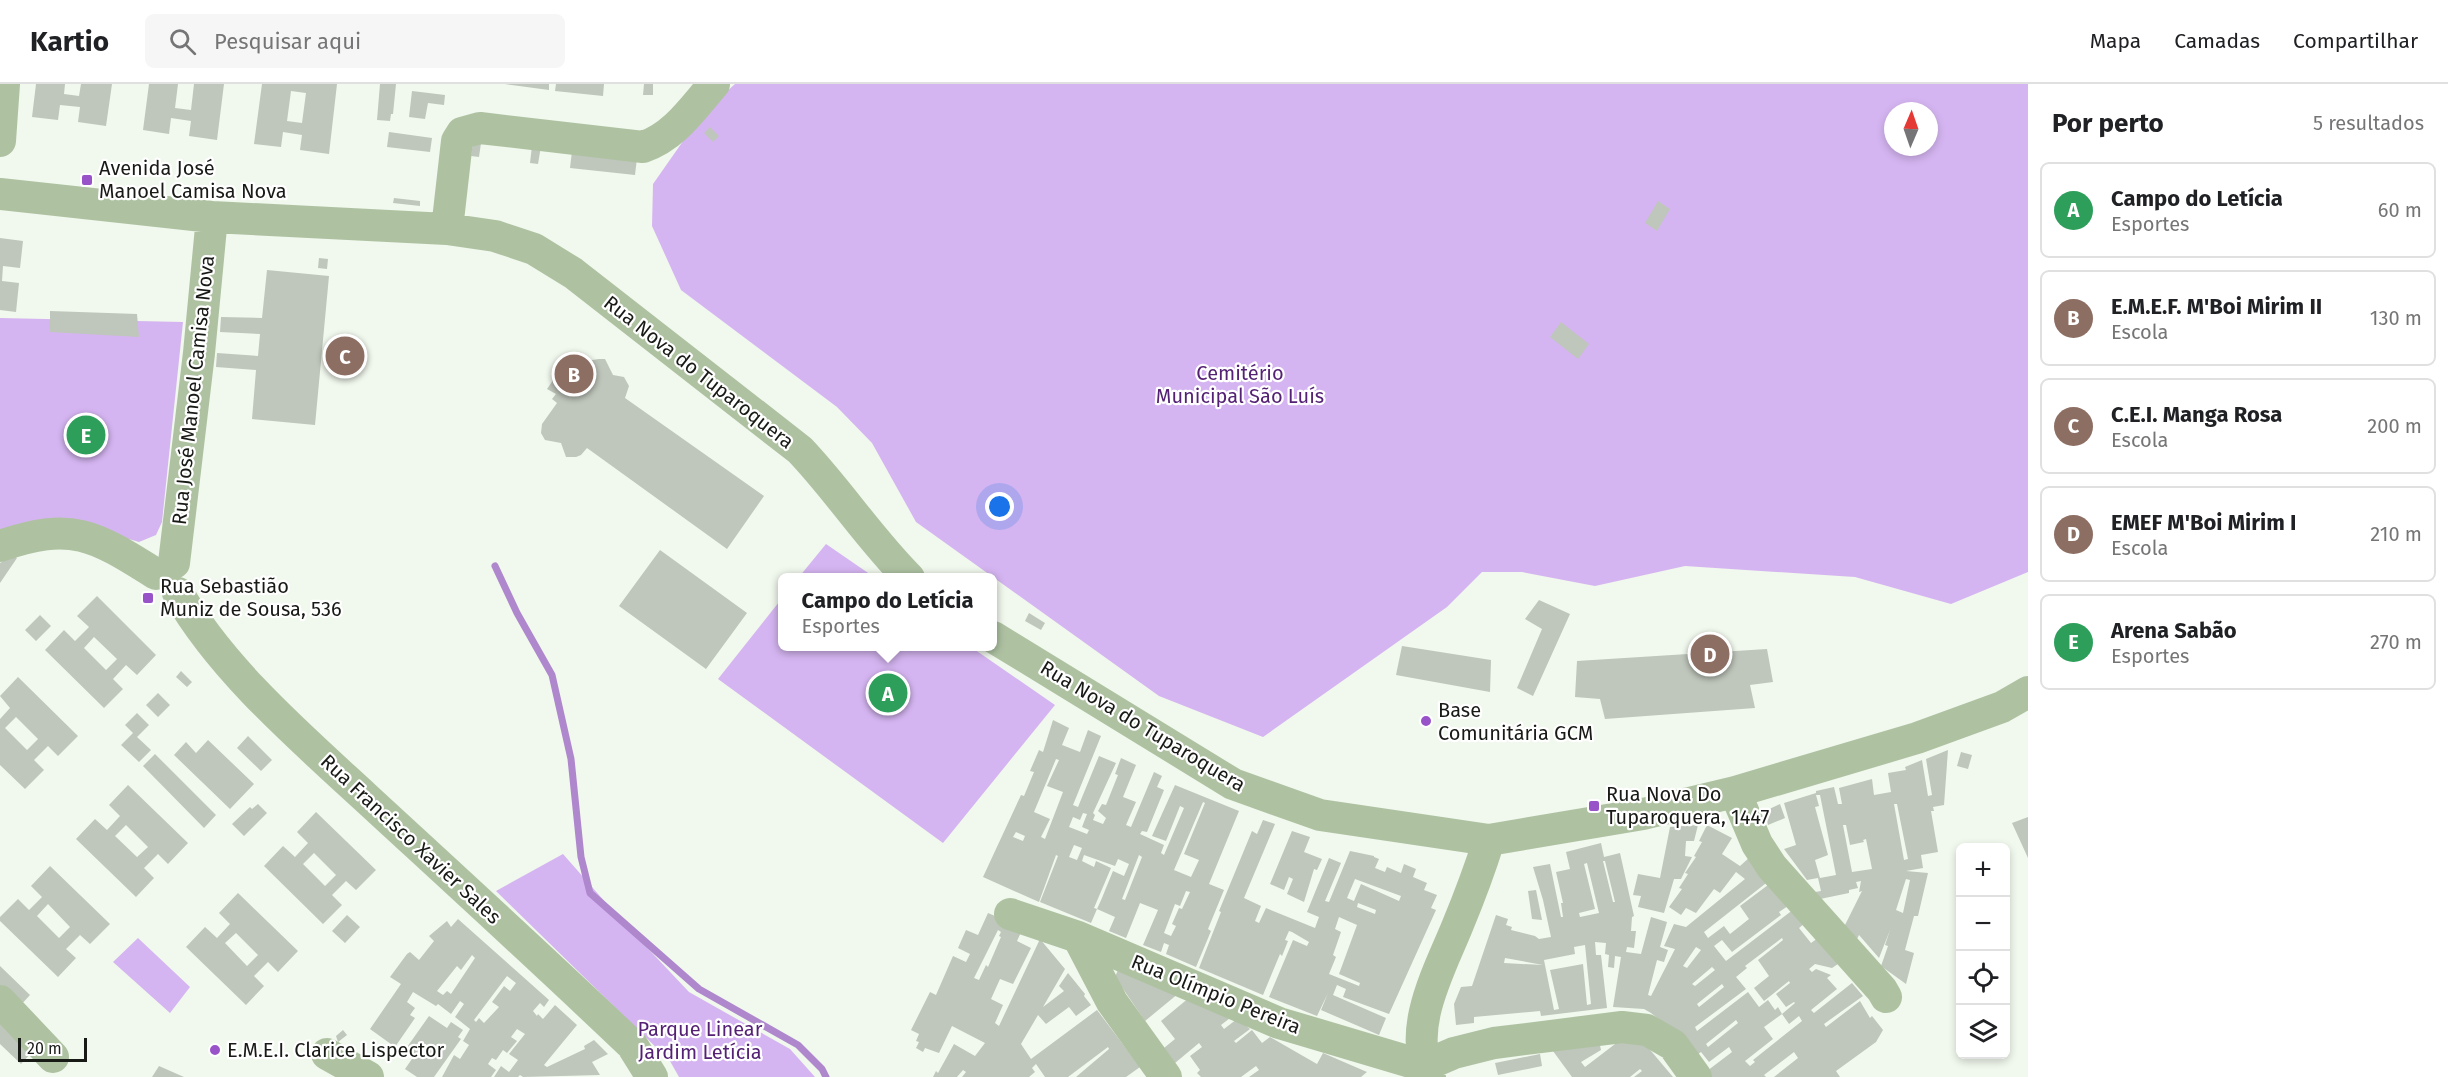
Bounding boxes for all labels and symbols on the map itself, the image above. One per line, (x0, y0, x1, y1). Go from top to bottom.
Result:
north arrow (1884, 102, 1938, 156)
place label: Avenida José Manoel Camisa Nova (99, 156, 287, 203)
marker: Avenida José Manoel Camisa Nova (80, 173, 94, 187)
street label: Rua José Manoel Camisa Nova (167, 254, 219, 526)
street label: Rua Nova do Tuparoquera (599, 290, 799, 454)
pin: C (326, 334, 364, 378)
pin: B (554, 352, 594, 396)
park label: Cemitério Municipal São Luís (1156, 361, 1324, 408)
pin: E (66, 412, 106, 458)
your location (985, 492, 1014, 521)
place label: Rua Sebastião Muniz de Sousa, 536 (160, 574, 342, 621)
marker: Rua Sebastião Muniz de Sousa, 536 (141, 591, 155, 605)
pin: D (1690, 632, 1730, 676)
street label: Rua Nova do Tuparoquera (1036, 655, 1250, 797)
pin: A (868, 670, 908, 716)
place label: Base Comunitária GCM (1438, 698, 1593, 745)
marker: Base Comunitária GCM (1419, 714, 1433, 728)
street label: Rua Francisco Xavier Sales (316, 749, 506, 929)
place label: Rua Nova Do Tuparoquera, 1447 (1606, 782, 1769, 829)
marker: Rua Nova Do Tuparoquera, 1447 (1587, 799, 1601, 813)
street label: Rua Olímpio Pereira (1128, 949, 1304, 1039)
park label: Parque Linear Jardim Letícia (638, 1017, 763, 1064)
scale bar (18, 1035, 87, 1062)
place label: E.M.E.I. Clarice Lispector (227, 1038, 445, 1062)
marker: E.M.E.I. Clarice Lispector (208, 1043, 222, 1057)

